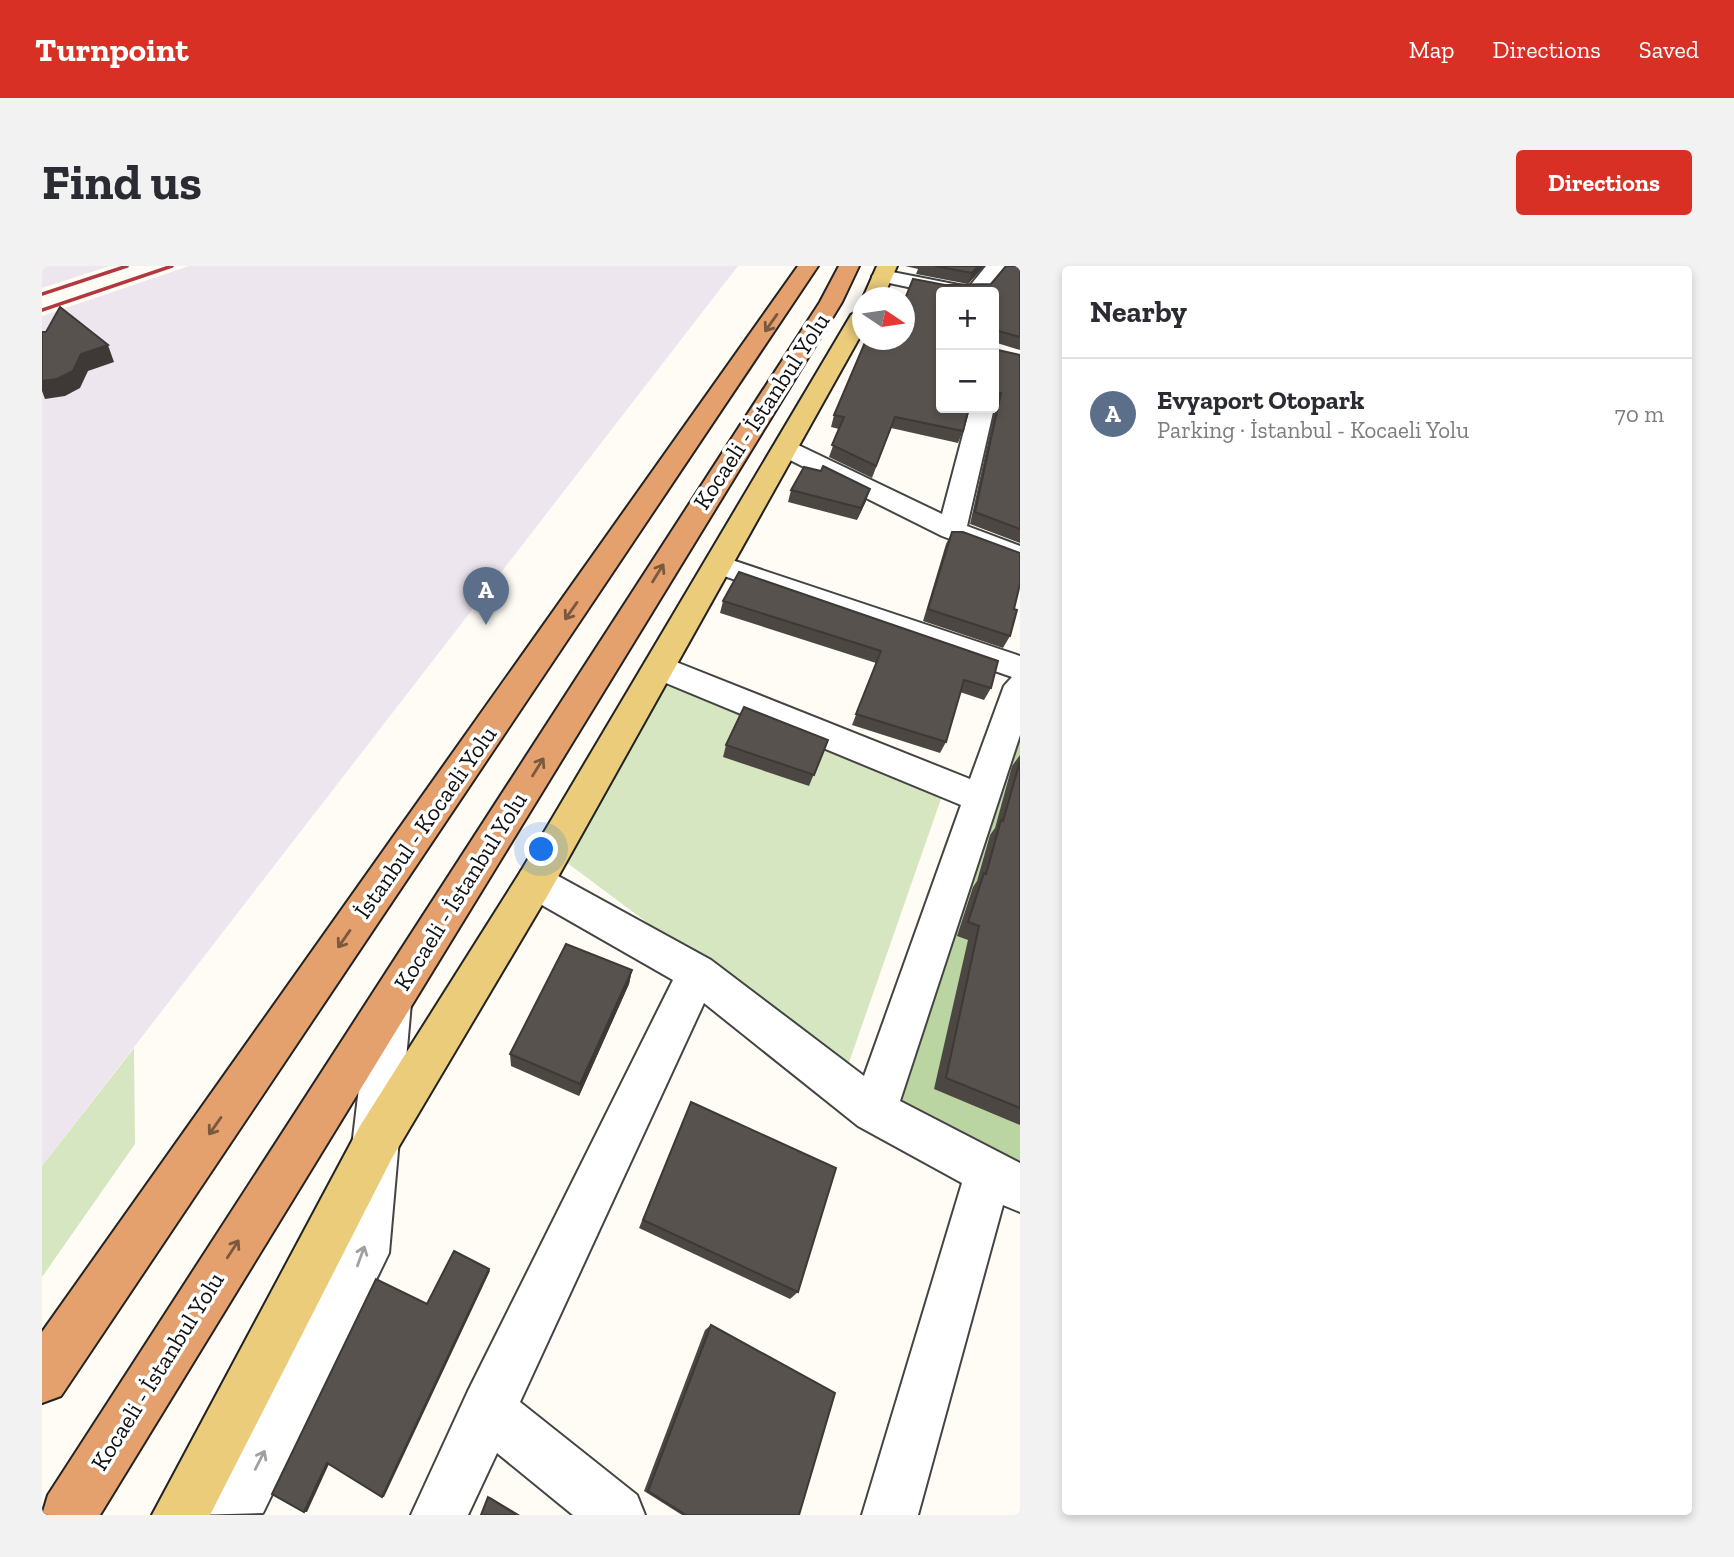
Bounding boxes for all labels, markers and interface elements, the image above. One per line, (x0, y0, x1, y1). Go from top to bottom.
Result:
text: Turnpoint (35, 30, 189, 69)
text: Map (1409, 35, 1455, 64)
text: Directions (1493, 35, 1601, 64)
text: Saved (1639, 35, 1699, 64)
button: Directions (1516, 150, 1692, 215)
text: Find us (42, 153, 202, 212)
north arrow (852, 287, 915, 350)
map controls (936, 287, 999, 413)
button: + (936, 287, 999, 350)
text: Nearby (1090, 294, 1187, 330)
street label: Kocaeli - İstanbul Yolu (687, 307, 836, 515)
one-way arrow (764, 313, 778, 332)
button: − (936, 350, 999, 413)
text: Evyaport Otopark (1157, 384, 1364, 416)
text: A (1105, 400, 1121, 428)
text: 70 m (1615, 400, 1664, 428)
text: Parking · İstanbul - Kocaeli Yolu (1157, 416, 1469, 444)
one-way arrow (651, 564, 665, 584)
pin: A (463, 567, 509, 625)
one-way arrow (564, 601, 578, 620)
street label: İstanbul - Kocaeli Yolu (348, 720, 503, 924)
one-way arrow (531, 757, 545, 777)
street label: Kocaeli - İstanbul Yolu (387, 786, 533, 995)
your location (524, 832, 558, 866)
one-way arrow (337, 929, 351, 948)
one-way arrow (208, 1116, 222, 1135)
one-way arrow (226, 1240, 241, 1259)
one-way arrow (355, 1246, 368, 1267)
street label: Kocaeli - İstanbul Yolu (84, 1266, 230, 1475)
one-way arrow (253, 1450, 267, 1471)

